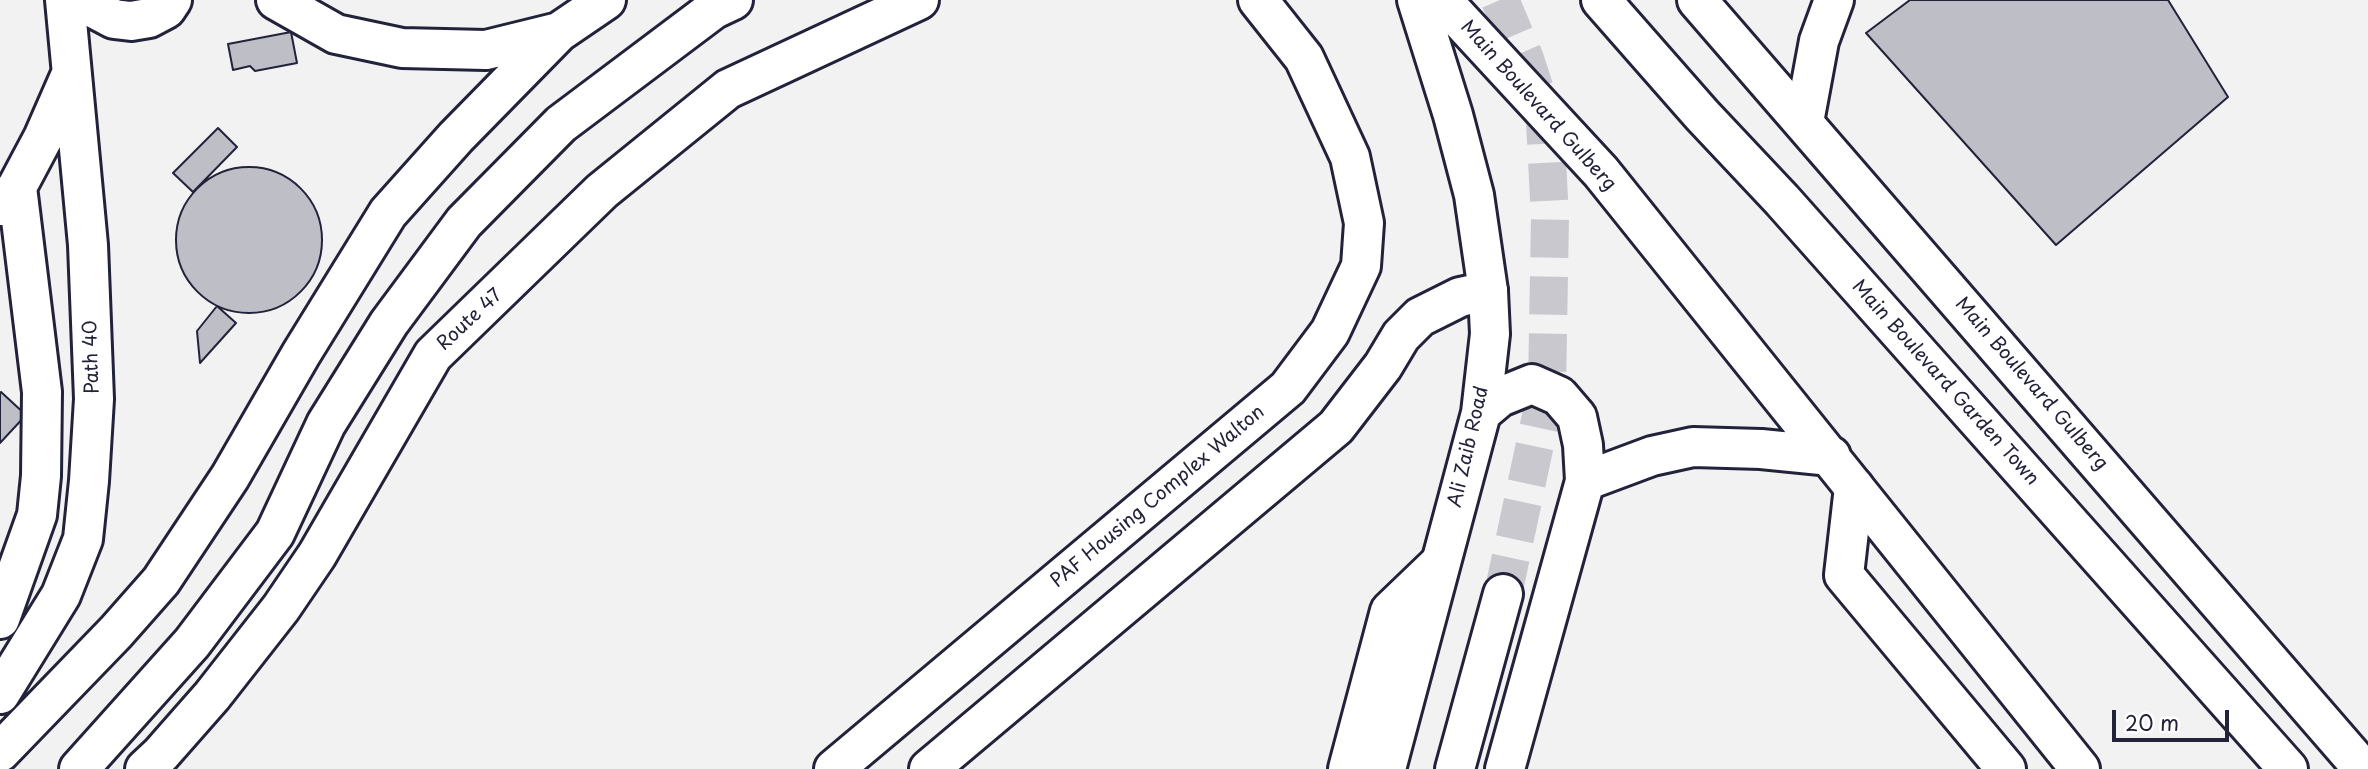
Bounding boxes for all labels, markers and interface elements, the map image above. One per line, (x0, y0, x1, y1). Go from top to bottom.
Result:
street label: Main Boulevard Gulberg (1455, 16, 1621, 196)
street label: Main Boulevard Garden Town (1847, 276, 2043, 490)
street label: Route 47 (433, 284, 507, 356)
street label: Main Boulevard Gulberg (1950, 293, 2112, 475)
street label: Path 40 (79, 320, 105, 394)
street label: Ali Zaib Road (1444, 384, 1494, 510)
street label: PAF Housing Complex Walton (1047, 401, 1269, 593)
scale bar (2116, 696, 2233, 740)
text: 20 m (2125, 706, 2179, 738)

